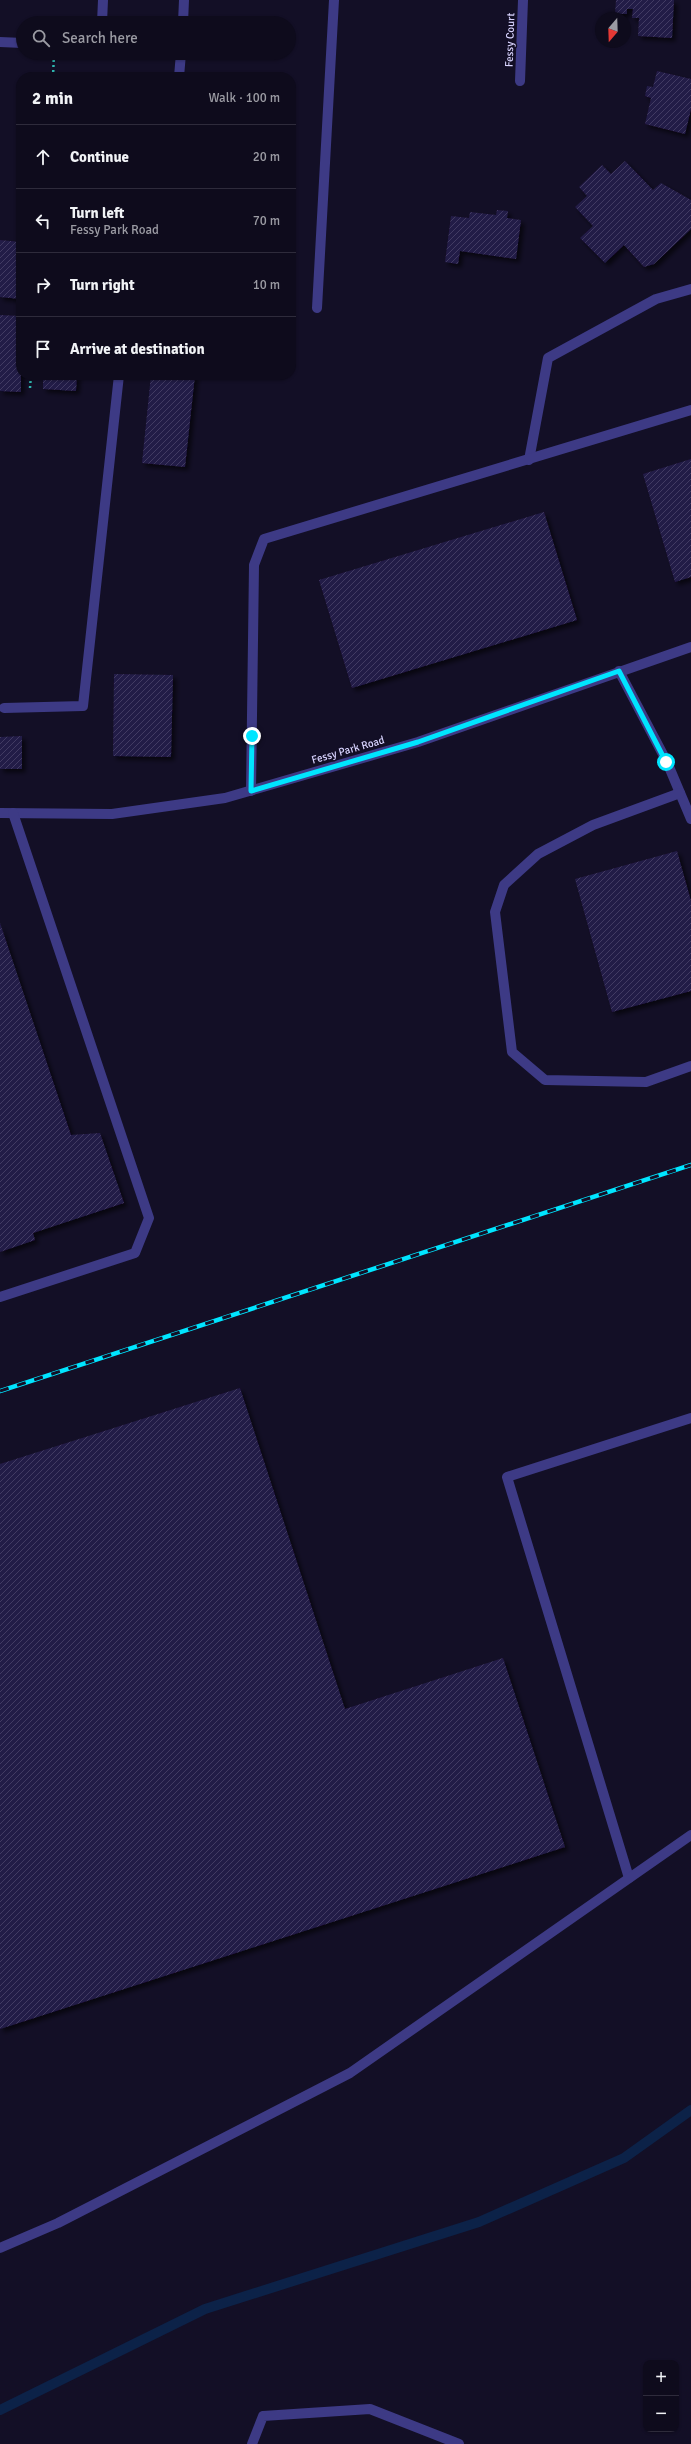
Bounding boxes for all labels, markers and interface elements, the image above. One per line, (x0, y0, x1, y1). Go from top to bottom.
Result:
street label: Fessy Court (503, 12, 517, 67)
north arrow (595, 12, 631, 48)
search box (16, 16, 296, 60)
icon: search (30, 27, 52, 49)
text: Search here (62, 29, 138, 47)
text: 2 min (32, 88, 73, 109)
text: Walk · 100 m (209, 90, 280, 106)
icon: ahead (32, 146, 54, 168)
text: Continue (70, 148, 129, 166)
text: 20 m (253, 149, 280, 165)
text: Turn left (70, 204, 124, 222)
icon: left (32, 210, 54, 232)
text: 70 m (253, 213, 280, 229)
text: Fessy Park Road (70, 222, 159, 238)
icon: right (32, 274, 54, 296)
text: Turn right (70, 276, 135, 294)
text: 10 m (253, 277, 280, 293)
icon: arrive (32, 338, 54, 360)
text: Arrive at destination (70, 340, 205, 358)
route end (243, 727, 261, 745)
street label: Fessy Park Road (310, 733, 386, 767)
route start (657, 753, 675, 771)
map controls (643, 2360, 679, 2432)
button: + (643, 2360, 679, 2396)
button: − (643, 2396, 679, 2432)

